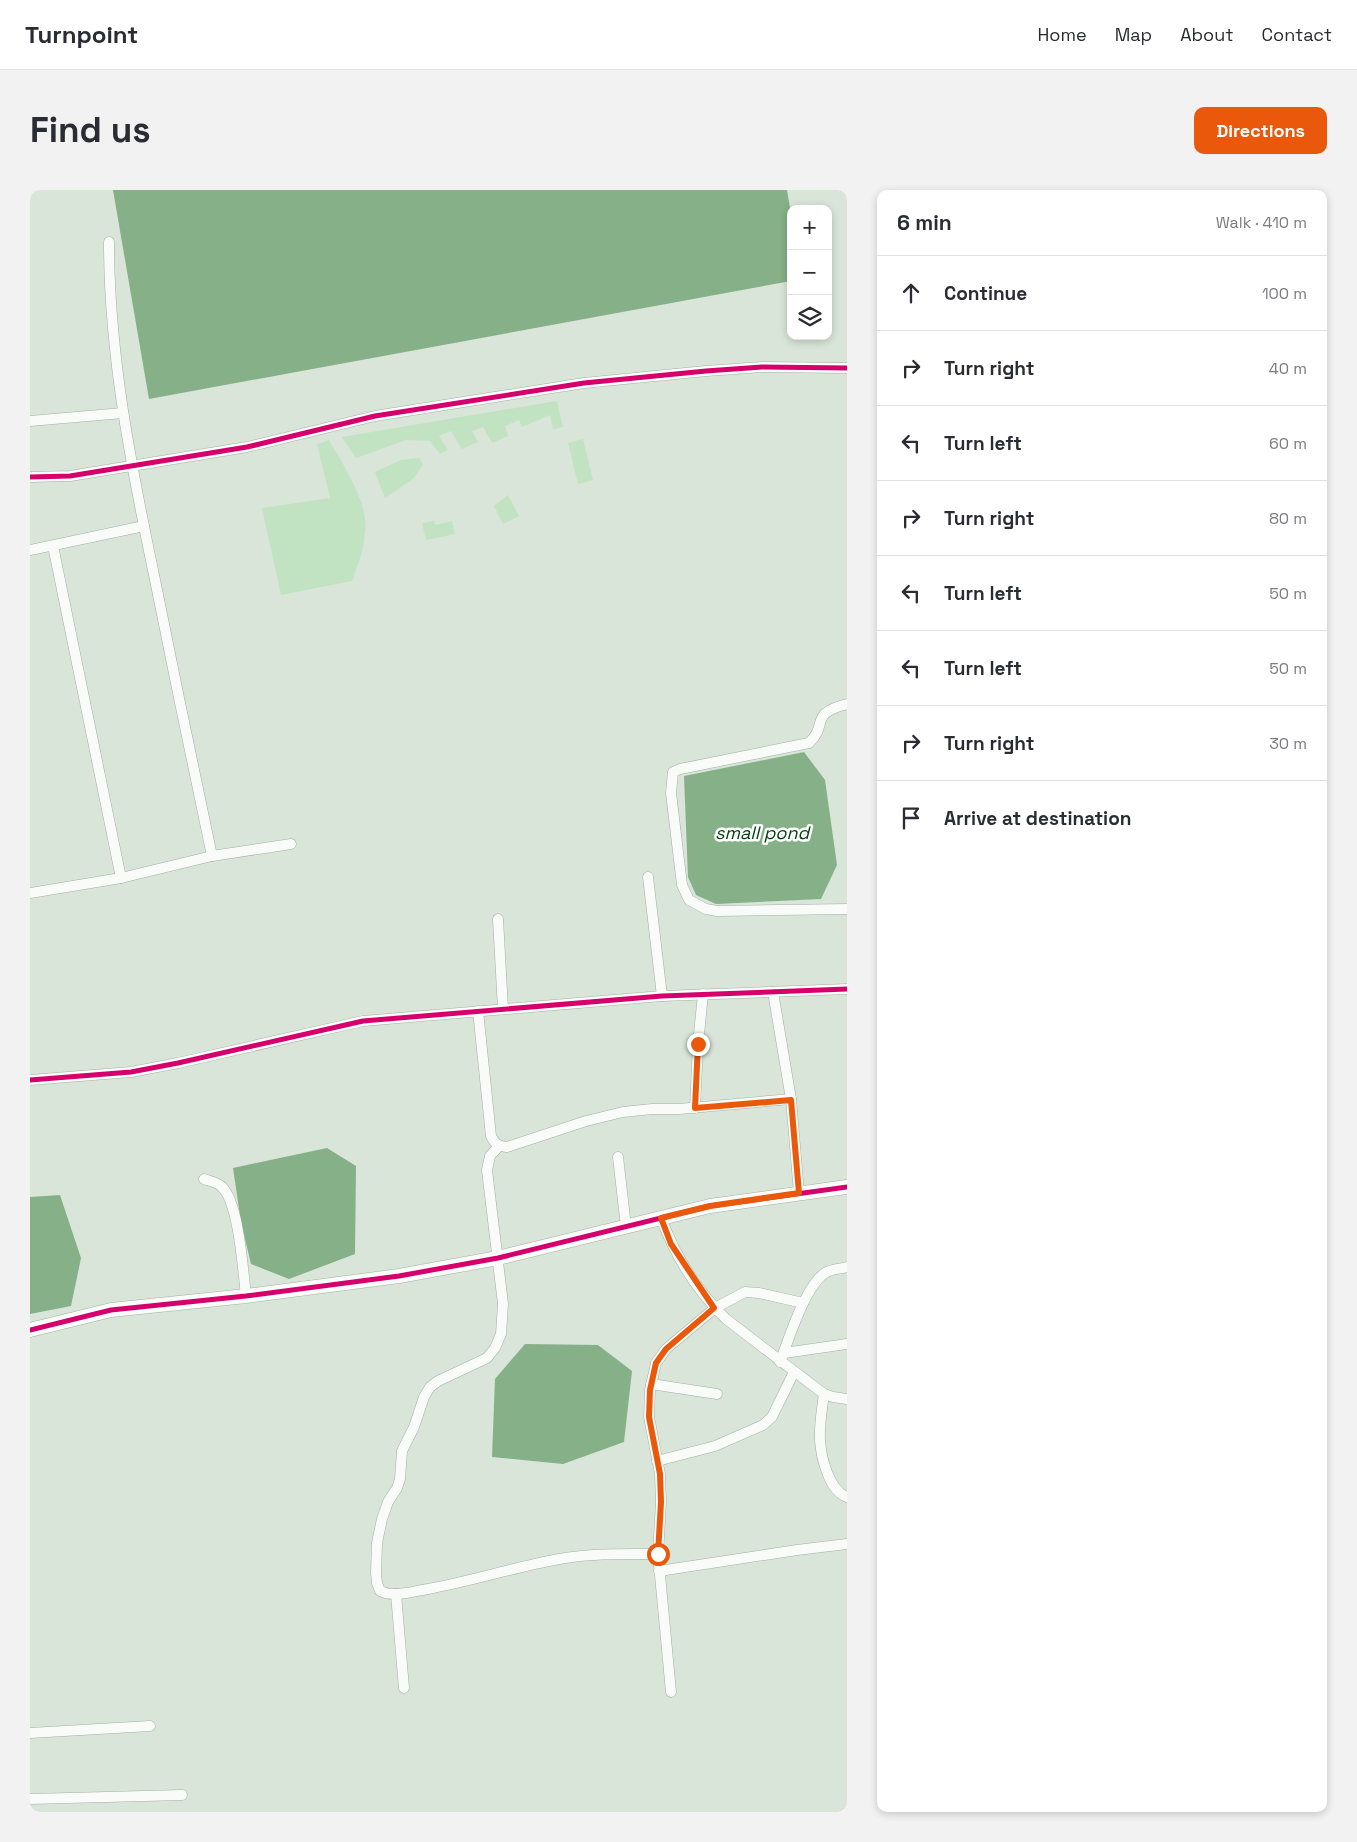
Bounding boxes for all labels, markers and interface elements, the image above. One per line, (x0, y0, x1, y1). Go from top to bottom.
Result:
text: Turnpoint (25, 19, 138, 50)
text: Home (1038, 23, 1087, 46)
text: Map (1115, 23, 1152, 46)
text: About (1180, 23, 1234, 46)
text: Contact (1262, 23, 1332, 46)
button: Directions (1194, 107, 1327, 154)
text: Find us (30, 108, 151, 152)
map controls (787, 205, 832, 340)
button: + (787, 205, 832, 250)
text: 6 min (897, 209, 952, 236)
text: Walk · 410 m (1216, 212, 1307, 233)
button: − (787, 250, 832, 295)
icon: ahead (897, 279, 925, 307)
text: Continue (944, 281, 1027, 306)
text: 100 m (1262, 283, 1307, 304)
button: layers (787, 295, 832, 340)
icon: right (897, 354, 925, 382)
text: Turn right (944, 356, 1034, 381)
text: 40 m (1269, 358, 1307, 379)
icon: left (897, 429, 925, 457)
text: Turn left (944, 431, 1022, 456)
text: 60 m (1269, 433, 1307, 454)
icon: right (897, 504, 925, 532)
text: Turn right (944, 506, 1034, 531)
text: 80 m (1269, 508, 1307, 529)
icon: left (897, 579, 925, 607)
text: Turn left (944, 581, 1022, 606)
text: 50 m (1269, 583, 1307, 604)
icon: left (897, 654, 925, 682)
text: Turn left (944, 656, 1022, 681)
text: 50 m (1269, 658, 1307, 679)
icon: right (897, 729, 925, 757)
text: Turn right (944, 731, 1034, 756)
text: 30 m (1269, 733, 1307, 754)
icon: arrive (897, 804, 925, 832)
text: Arrive at destination (944, 806, 1132, 831)
water label: small pond (715, 821, 811, 844)
route end (687, 1033, 710, 1056)
route start (647, 1543, 670, 1566)

